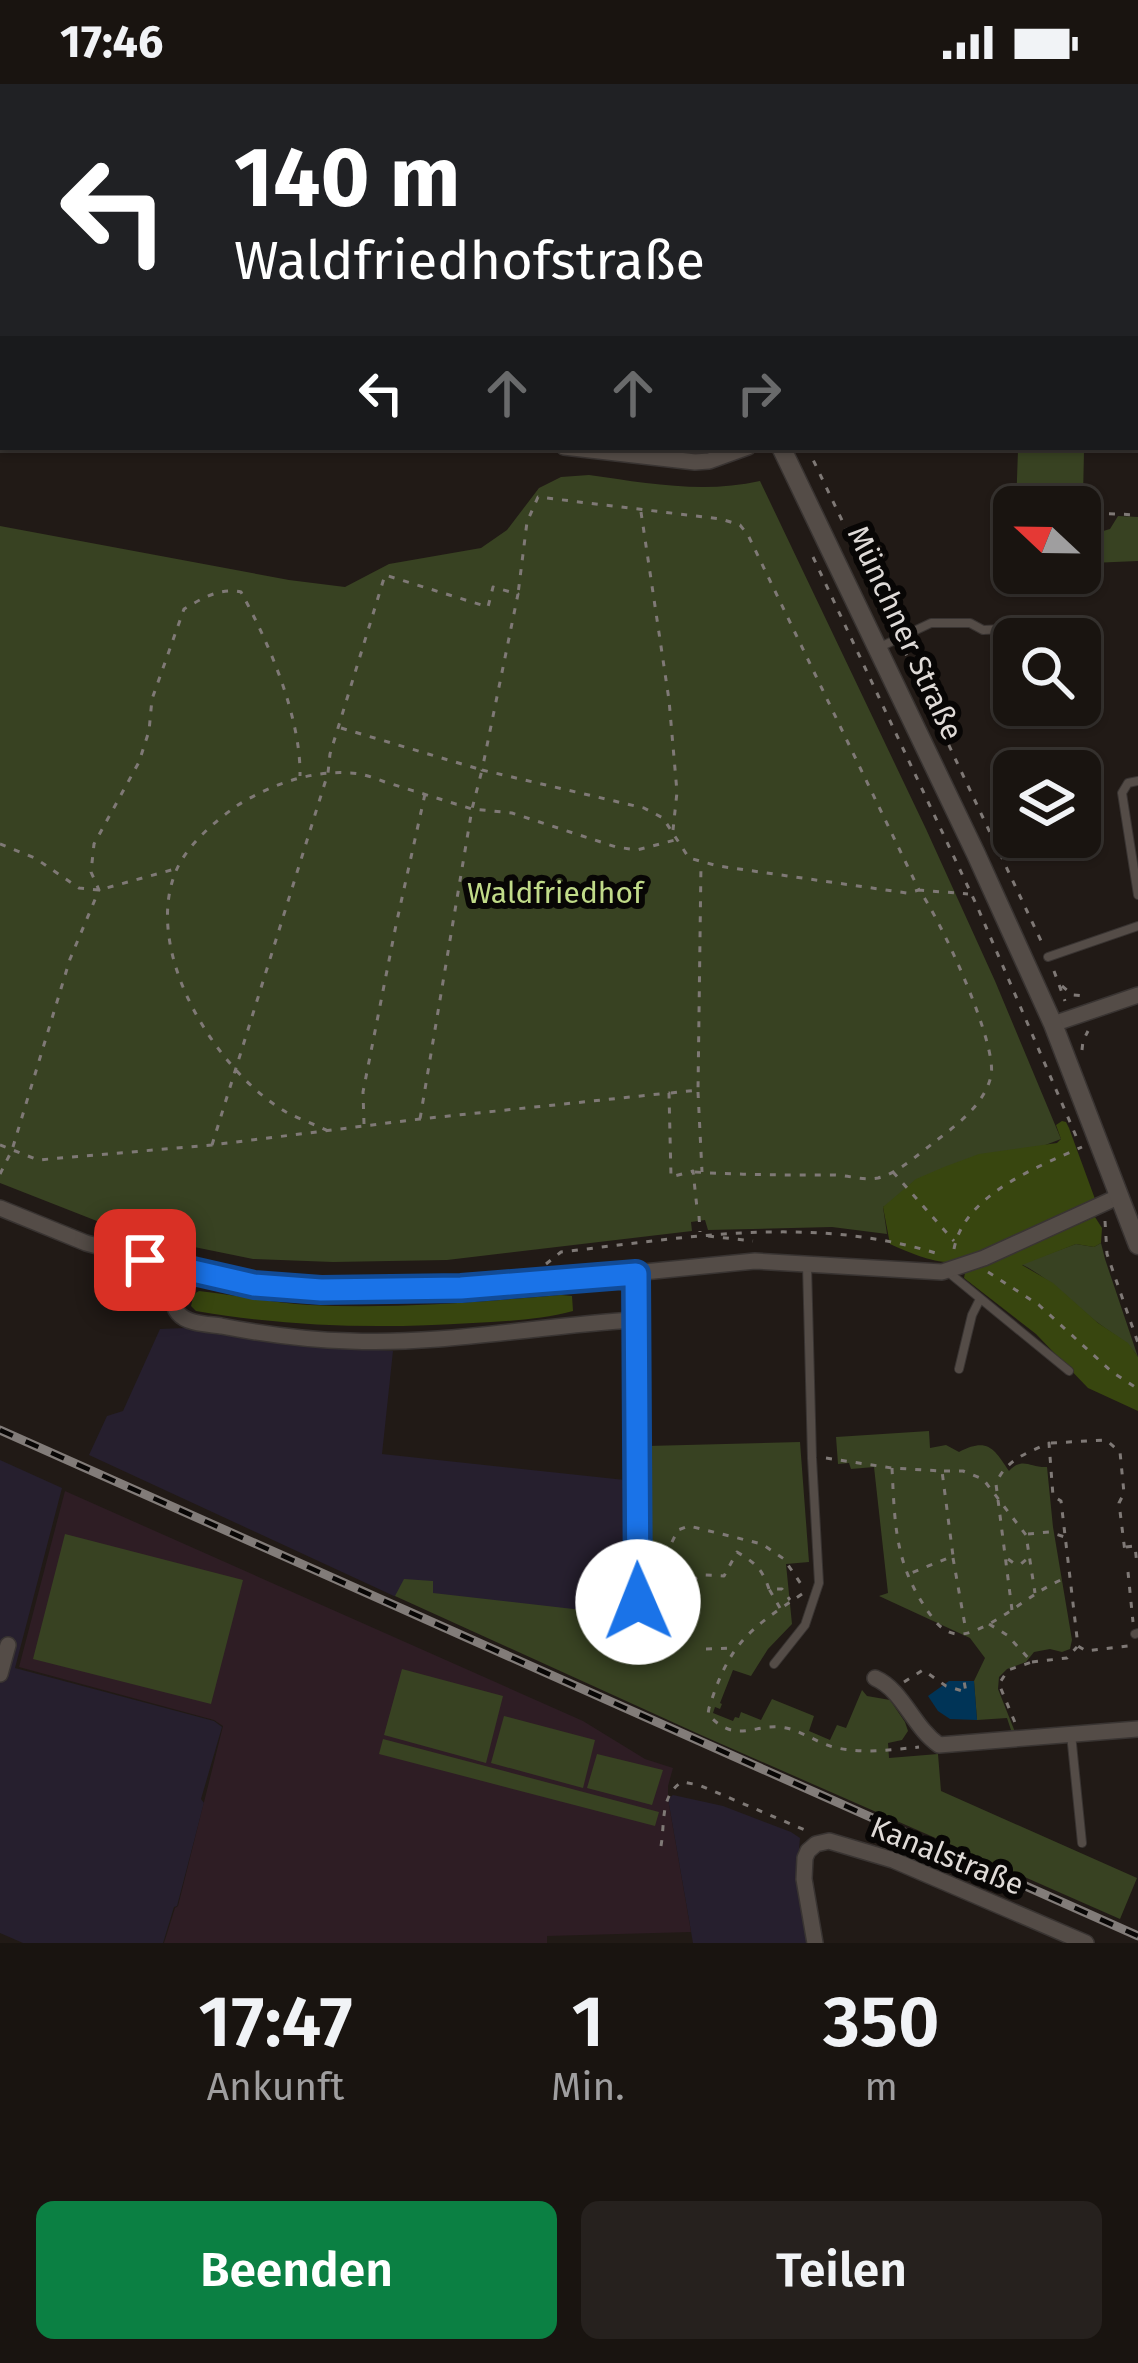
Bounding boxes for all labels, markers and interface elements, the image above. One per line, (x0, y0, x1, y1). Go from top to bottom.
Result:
text: 17:46 (60, 15, 163, 69)
text: 140 m (234, 127, 460, 228)
icon: left (36, 132, 192, 288)
text: Waldfriedhofstraße (234, 229, 705, 293)
icon: left (348, 360, 414, 426)
icon: ahead (474, 360, 540, 426)
icon: ahead (600, 360, 666, 426)
icon: right (726, 360, 792, 426)
north arrow (993, 486, 1101, 594)
map controls (993, 486, 1101, 858)
street label: Münchner Straße (840, 520, 970, 746)
button: search (993, 618, 1101, 726)
button: layers (993, 750, 1101, 858)
park label: Waldfriedhof (467, 875, 645, 911)
pin (94, 1209, 196, 1311)
icon: arrive (112, 1227, 178, 1293)
position arrow (575, 1539, 701, 1665)
street label: Kanalstraße (865, 1809, 1029, 1903)
text: 17:47 (198, 1979, 353, 2065)
text: 1 (571, 1979, 604, 2065)
text: 350 (823, 1979, 940, 2065)
text: Ankunft (207, 2064, 344, 2110)
text: Min. (551, 2064, 625, 2110)
text: m (865, 2064, 898, 2110)
button: Beenden (36, 2201, 557, 2339)
button: Teilen (581, 2201, 1102, 2339)

